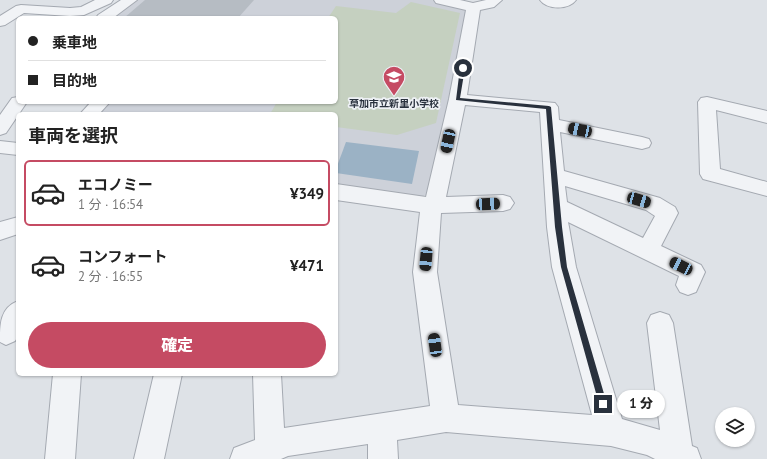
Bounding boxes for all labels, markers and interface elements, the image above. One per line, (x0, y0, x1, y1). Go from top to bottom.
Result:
text: 乗車地 (52, 33, 97, 52)
route start (454, 59, 472, 77)
school or university icon: 草加市立新里小学校 (381, 64, 407, 97)
text: 目的地 (52, 71, 97, 90)
place label: 草加市立新里小学校 (349, 97, 439, 110)
car (567, 122, 593, 138)
text: 車両を選択 (28, 124, 118, 147)
car (440, 128, 456, 154)
icon: car (30, 175, 66, 211)
text: エコノミー (78, 175, 153, 194)
text: ¥349 (290, 184, 324, 203)
car (626, 191, 652, 209)
text: 1 分 · 16:54 (78, 196, 143, 213)
car (476, 197, 500, 211)
icon: car (30, 247, 66, 283)
text: コンフォート (78, 247, 168, 266)
car (419, 247, 433, 271)
car (668, 255, 694, 277)
text: ¥471 (290, 256, 324, 275)
text: 2 分 · 16:55 (78, 268, 143, 285)
button: 確定 (28, 322, 326, 368)
car (427, 332, 443, 358)
callout: 1 分 (617, 390, 665, 418)
route end (594, 395, 612, 413)
text: 1 分 (629, 395, 653, 412)
map controls (715, 407, 755, 447)
button: layers (715, 407, 755, 447)

